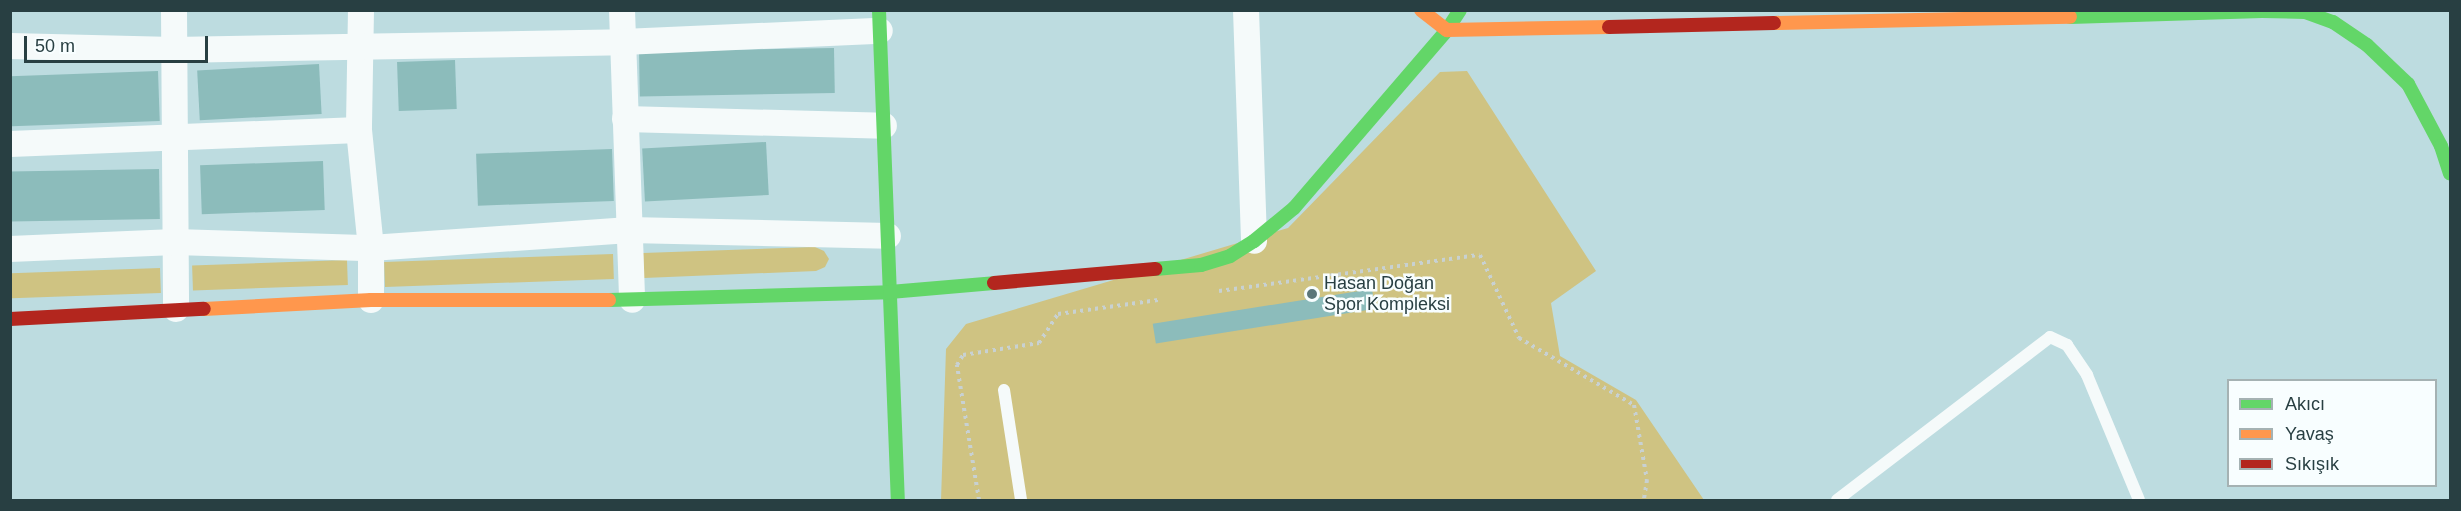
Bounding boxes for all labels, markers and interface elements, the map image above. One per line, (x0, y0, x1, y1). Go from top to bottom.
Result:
scale bar (27, 24, 212, 62)
text: 50 m (35, 36, 75, 56)
place label: Hasan Doğan Spor Kompleksi (1324, 273, 1450, 316)
marker: Hasan Doğan Spor Kompleksi (1305, 287, 1319, 301)
legend (2227, 379, 2437, 487)
text: Akıcı (2285, 394, 2325, 414)
text: Yavaş (2285, 424, 2334, 444)
text: Sıkışık (2285, 454, 2339, 474)

